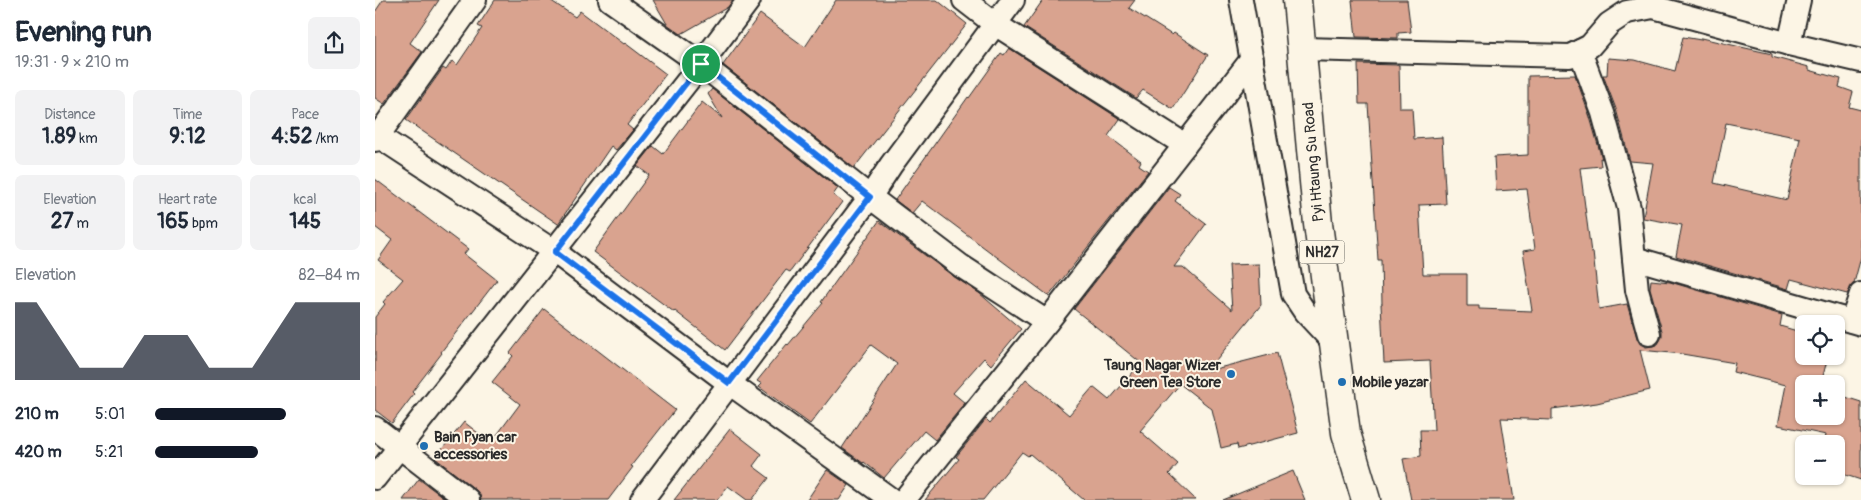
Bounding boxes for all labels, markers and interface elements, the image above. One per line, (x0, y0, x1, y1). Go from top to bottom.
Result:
text: Evening run (15, 15, 152, 50)
button: share (308, 17, 360, 69)
pin (680, 43, 722, 85)
icon: arrive (687, 50, 715, 78)
text: 19:31 · 9 × 210 m (15, 52, 129, 72)
street label: Pyi Htaung Su Road (1299, 101, 1328, 223)
text: Distance (44, 106, 95, 123)
text: Time (173, 106, 202, 123)
text: Pace (291, 106, 319, 123)
text: 1.89 (42, 123, 76, 150)
text: 9:12 (169, 123, 206, 150)
text: 4:52 (272, 123, 312, 150)
text: km (76, 130, 98, 147)
text: /km (312, 130, 339, 147)
text: Elevation (43, 191, 97, 208)
text: Heart rate (158, 191, 217, 208)
text: kcal (294, 191, 317, 208)
text: 27 (51, 208, 74, 235)
text: 165 (157, 208, 189, 235)
text: 145 (289, 208, 321, 235)
text: m (74, 215, 89, 232)
text: bpm (189, 215, 218, 232)
road number: NH27 (1299, 240, 1345, 264)
text: Elevation (15, 265, 76, 285)
text: 82–84 m (299, 265, 360, 285)
map controls (1795, 315, 1845, 485)
button: locate (1795, 315, 1845, 365)
place label: Taung Nagar Wizer Green Tea Store (1103, 356, 1222, 392)
marker: Taung Nagar Wizer Green Tea Store (1225, 368, 1237, 380)
place label: Mobile yazar (1352, 373, 1429, 392)
button: + (1795, 375, 1845, 425)
marker: Mobile yazar (1336, 376, 1348, 388)
text: 210 m (15, 404, 59, 424)
text: 5:01 (95, 404, 125, 424)
place label: Bain Pyan car accessories (434, 428, 517, 464)
button: − (1795, 435, 1845, 485)
marker: Bain Pyan car accessories (418, 440, 430, 452)
text: 420 m (15, 442, 62, 462)
text: 5:21 (95, 442, 123, 462)

